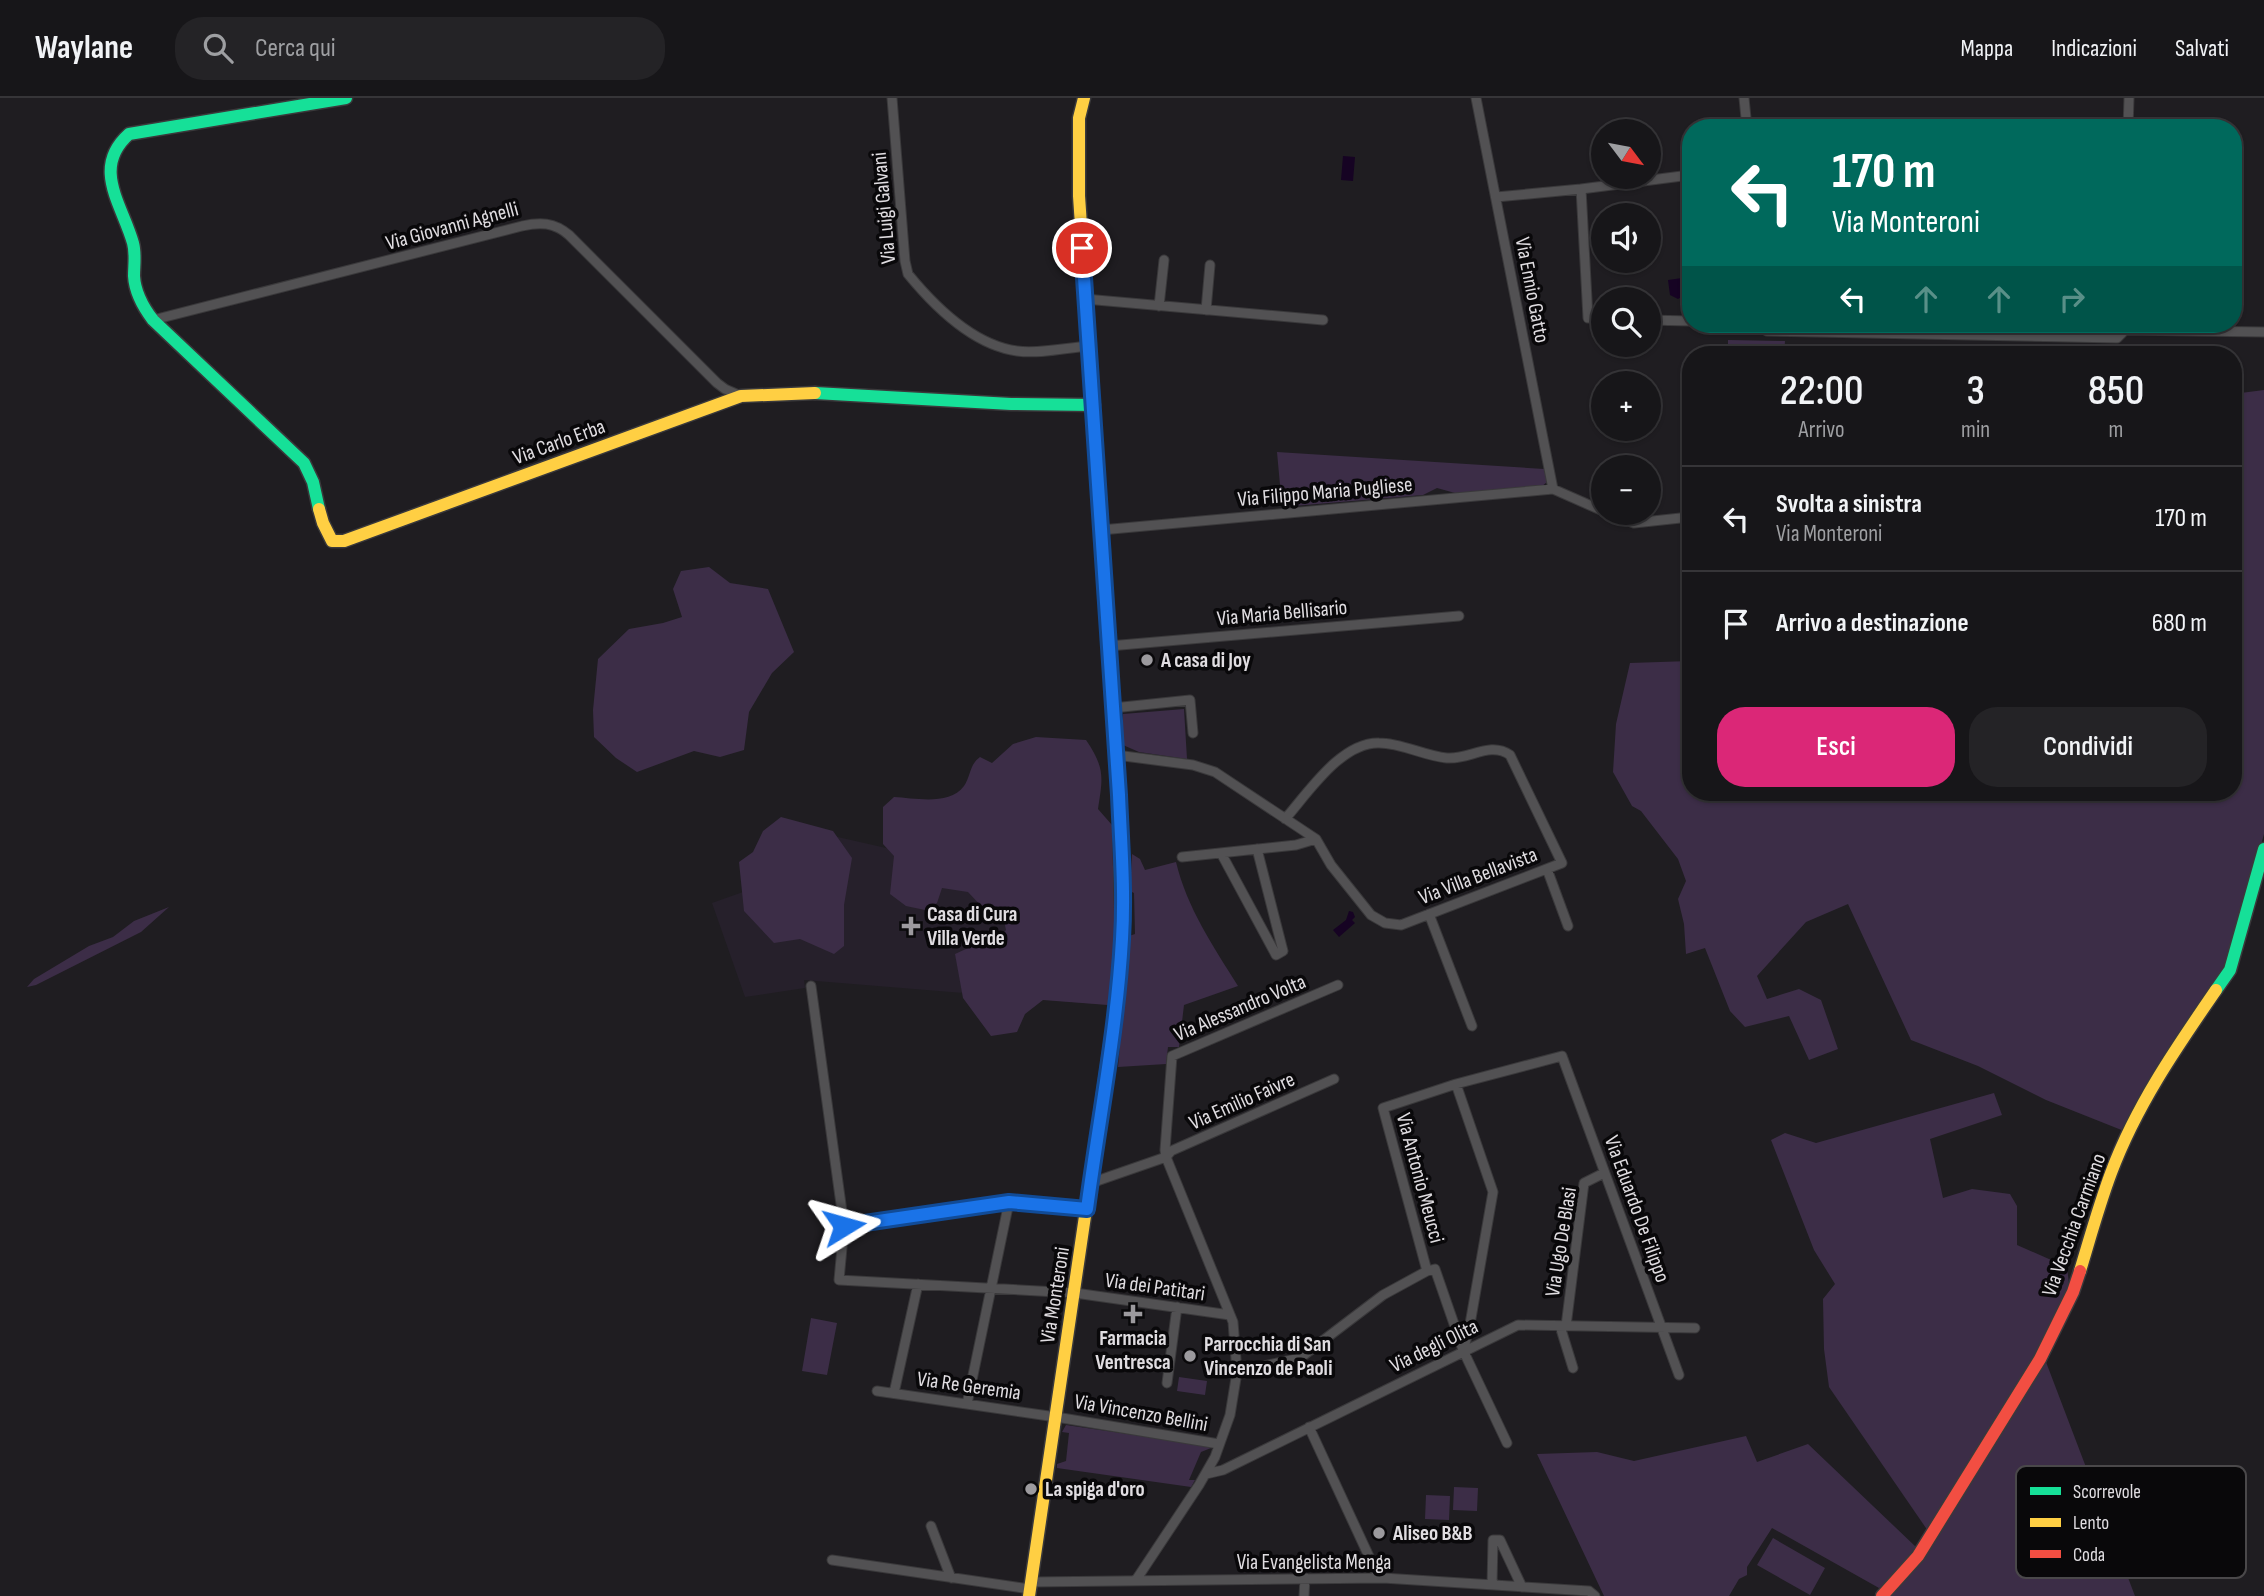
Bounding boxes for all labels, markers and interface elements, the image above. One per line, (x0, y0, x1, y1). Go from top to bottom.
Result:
search box (175, 17, 665, 80)
text: Waylane (35, 28, 133, 68)
icon: search (199, 29, 237, 67)
text: Cerca qui (255, 33, 336, 64)
text: Mappa (1961, 34, 2013, 63)
text: Indicazioni (2051, 34, 2137, 63)
text: Salvati (2175, 34, 2229, 63)
north arrow (1591, 119, 1661, 189)
map controls (1591, 119, 1661, 525)
text: 170 m (1832, 143, 1936, 202)
icon: left (1717, 147, 1808, 238)
street label: Via Luigi Galvani (867, 151, 901, 265)
street label: Via Giovanni Agnelli (383, 196, 521, 256)
button: sound (1591, 203, 1661, 273)
text: Via Monteroni (1832, 203, 1980, 242)
pin (1052, 218, 1112, 278)
icon: arrive (1063, 229, 1101, 267)
street label: Via Ennio Gatto (1510, 235, 1554, 345)
icon: left (1834, 280, 1872, 318)
icon: ahead (1907, 280, 1945, 318)
icon: ahead (1980, 280, 2018, 318)
icon: right (2053, 280, 2091, 318)
button: search (1591, 287, 1661, 357)
text: 22:00 (1780, 366, 1863, 417)
text: 3 (1966, 366, 1985, 417)
text: 850 (2088, 366, 2144, 417)
button: + (1591, 371, 1661, 441)
street label: Via Carlo Erba (510, 414, 608, 470)
text: Arrivo (1799, 416, 1845, 444)
text: min (1961, 416, 1990, 444)
text: m (2109, 416, 2123, 444)
button: − (1591, 455, 1661, 525)
street label: Via Filippo Maria Pugliese (1237, 472, 1413, 512)
text: Svolta a sinistra (1776, 489, 1922, 520)
icon: left (1717, 500, 1755, 538)
text: 170 m (2155, 503, 2207, 534)
text: Via Monteroni (1776, 520, 1882, 548)
street label: Via Maria Bellisario (1216, 595, 1348, 631)
icon: arrive (1717, 605, 1755, 643)
text: Arrivo a destinazione (1776, 608, 1969, 639)
text: 680 m (2152, 608, 2207, 639)
place label: A casa di Joy (1160, 648, 1251, 673)
marker: A casa di Joy (1139, 652, 1155, 668)
button: Esci (1717, 707, 1955, 787)
button: Condividi (1969, 707, 2207, 787)
street label: Via Villa Bellavista (1415, 842, 1541, 910)
place label: Casa di Cura Villa Verde (927, 902, 1017, 951)
marker: Casa di Cura Villa Verde (901, 916, 921, 936)
street label: Via Alessandro Volta (1170, 969, 1310, 1047)
street label: Via Emilio Faivre (1185, 1067, 1299, 1135)
street label: Via Antonio Meucci (1391, 1110, 1449, 1246)
street label: Via Eduardo De Filippo (1599, 1132, 1675, 1286)
street label: Via Vecchia Carmiano (2037, 1150, 2111, 1300)
street label: Via Ugo De Blasi (1540, 1186, 1582, 1298)
position arrow (807, 1189, 881, 1263)
street label: Via Monteroni (1035, 1245, 1075, 1345)
street label: Via dei Patitari (1103, 1268, 1207, 1306)
marker: Farmacia Ventresca (1125, 1306, 1141, 1322)
street label: Via degli Olita (1386, 1314, 1482, 1378)
place label: Farmacia Ventresca (1095, 1326, 1171, 1375)
place label: Parrocchia di San Vincenzo de Paoli (1204, 1332, 1332, 1381)
marker: Parrocchia di San Vincenzo de Paoli (1182, 1348, 1198, 1364)
street label: Via Re Geremia (915, 1366, 1023, 1406)
street label: Via Vincenzo Bellini (1072, 1389, 1210, 1437)
legend (2016, 1466, 2246, 1578)
place label: La spiga d'oro (1045, 1477, 1145, 1502)
marker: La spiga d'oro (1023, 1481, 1039, 1497)
text: Scorrevole (2073, 1481, 2141, 1504)
text: Lento (2073, 1512, 2109, 1535)
place label: Aliseo B&B (1392, 1521, 1473, 1546)
marker: Aliseo B&B (1371, 1525, 1387, 1541)
text: Coda (2073, 1544, 2105, 1567)
street label: Via Evangelista Menga (1237, 1550, 1391, 1575)

